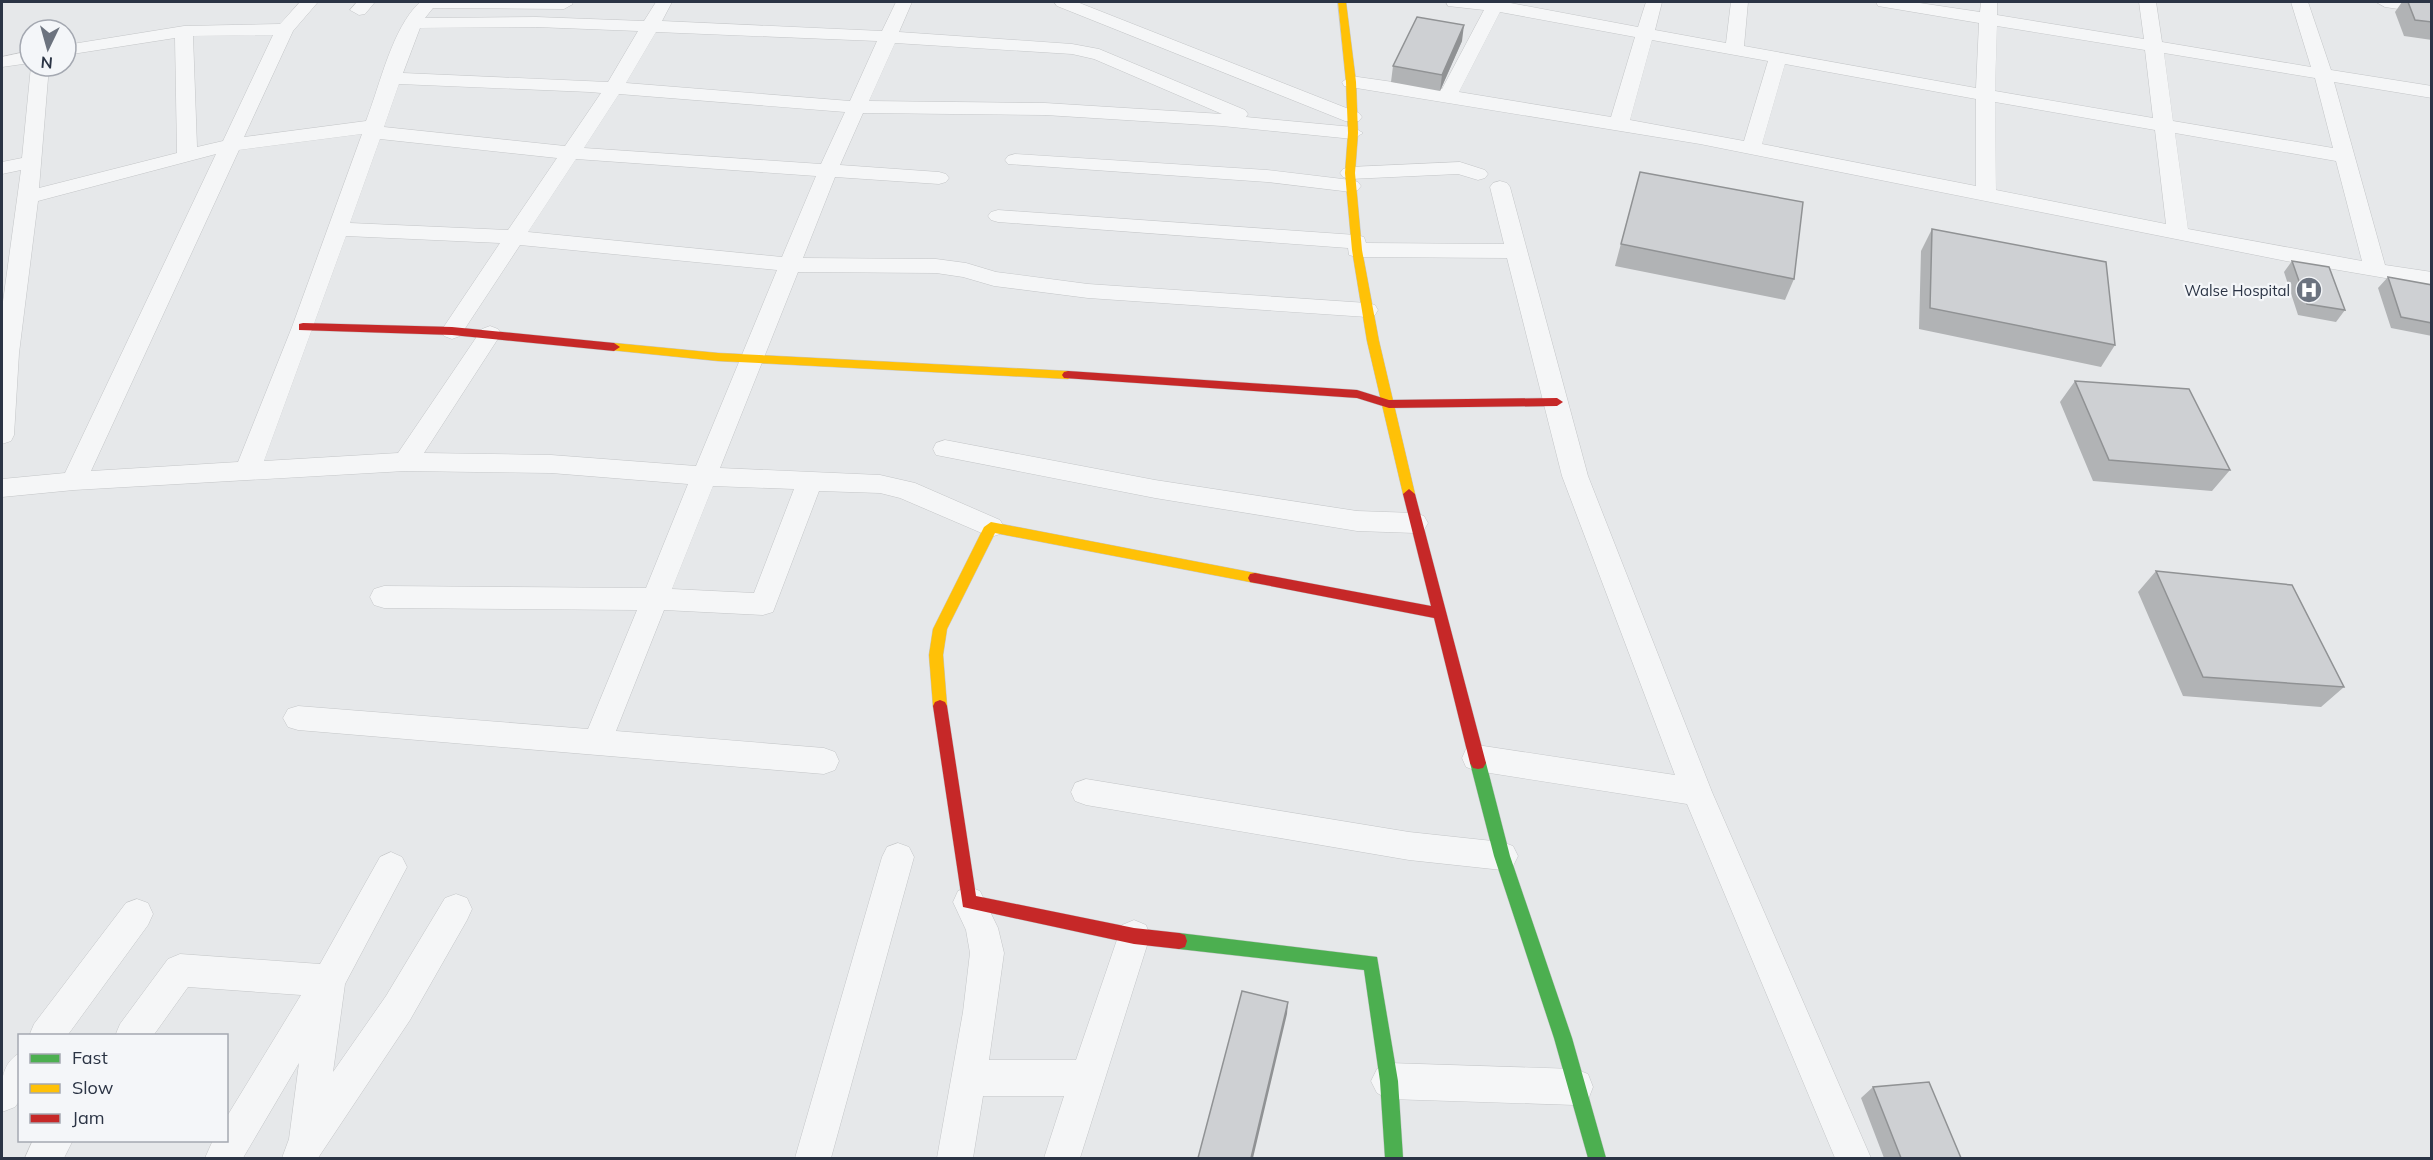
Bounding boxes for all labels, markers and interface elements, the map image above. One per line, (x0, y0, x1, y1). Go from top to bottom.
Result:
north arrow (18, 18, 78, 78)
text: N (40, 52, 54, 73)
hospital icon: Walse Hospital (2294, 275, 2324, 305)
place label: Walse Hospital (2184, 281, 2290, 300)
legend (18, 1034, 228, 1142)
text: Fast (72, 1046, 108, 1069)
text: Slow (72, 1076, 114, 1099)
text: Jam (72, 1106, 105, 1129)

